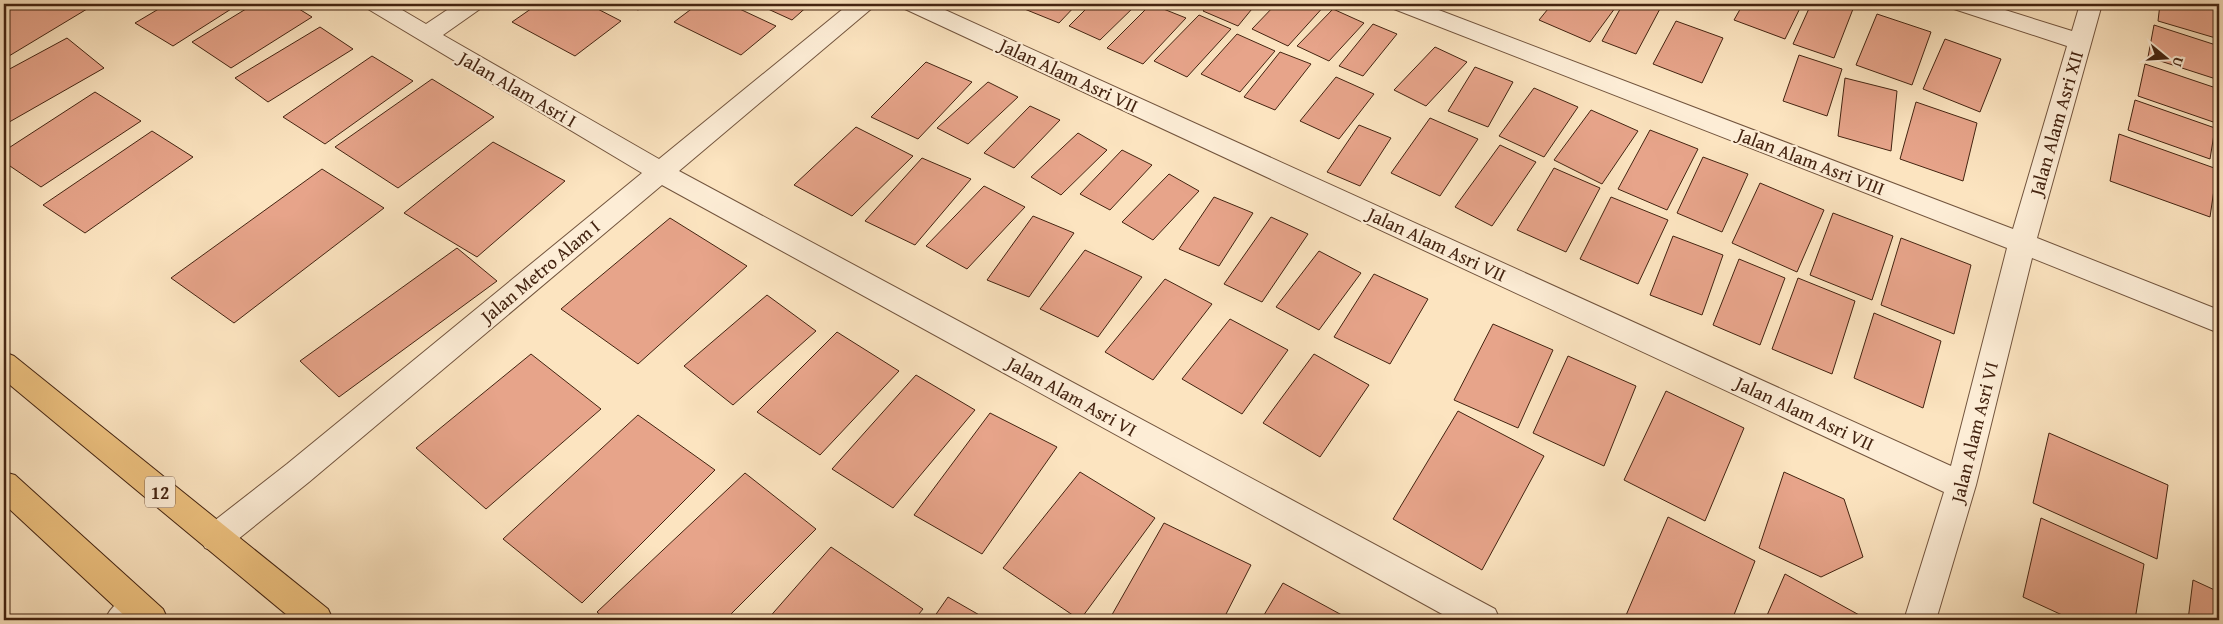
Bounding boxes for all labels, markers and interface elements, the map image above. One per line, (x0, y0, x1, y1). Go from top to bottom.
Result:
street label: Jalan Alam Asri VII (993, 30, 1143, 119)
north arrow (2140, 32, 2190, 82)
street label: Jalan Alam Asri I (452, 43, 582, 134)
street label: Jalan Alam Asri XII (2021, 47, 2090, 201)
text: U (2167, 54, 2189, 70)
street label: Jalan Alam Asri VIII (1731, 119, 1889, 202)
street label: Jalan Alam Asri VII (1361, 199, 1511, 288)
street label: Jalan Metro Alam I (473, 213, 606, 331)
street label: Jalan Alam Asri VI (1000, 348, 1142, 443)
street label: Jalan Alam Asri VI (1942, 358, 2005, 507)
street label: Jalan Alam Asri VII (1729, 368, 1879, 457)
road number: 12 (145, 477, 175, 508)

